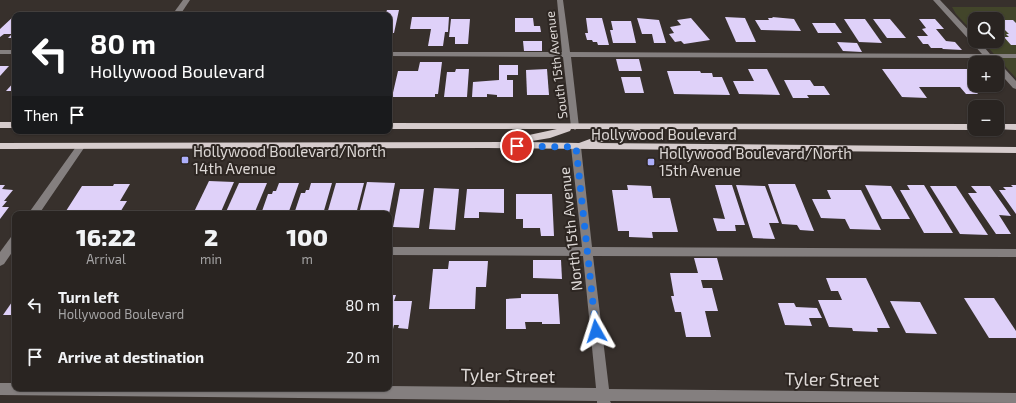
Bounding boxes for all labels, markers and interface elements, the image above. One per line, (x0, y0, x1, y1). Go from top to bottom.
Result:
street label: South 15th Avenue (541, 10, 571, 120)
map controls (968, 12, 1004, 136)
button: search (968, 12, 1004, 48)
text: 80 m (90, 26, 156, 60)
icon: left (24, 28, 76, 80)
button: + (968, 56, 1004, 92)
text: Hollywood Boulevard (90, 60, 265, 82)
button: − (968, 100, 1004, 136)
icon: arrive (66, 104, 88, 126)
text: Then (24, 106, 58, 124)
street label: Hollywood Boulevard (591, 125, 737, 143)
pin (500, 129, 534, 163)
icon: arrive (506, 135, 528, 157)
place label: Hollywood Boulevard/North 14th Avenue (193, 142, 386, 177)
place label: Hollywood Boulevard/North 15th Avenue (659, 144, 852, 179)
marker: Hollywood Boulevard/North 14th Avenue (180, 155, 190, 165)
marker: Hollywood Boulevard/North 15th Avenue (646, 157, 656, 167)
street label: North 15th Avenue (555, 166, 585, 292)
text: 16:22 (76, 222, 136, 251)
text: 2 (204, 222, 218, 251)
text: 100 (286, 222, 328, 251)
text: Arrival (86, 251, 126, 267)
text: min (200, 251, 222, 267)
text: m (301, 251, 313, 267)
text: Turn left (58, 288, 119, 306)
icon: left (24, 294, 46, 316)
text: 80 m (345, 296, 380, 314)
text: Hollywood Boulevard (58, 306, 184, 322)
position arrow (575, 310, 617, 352)
icon: arrive (24, 346, 46, 368)
text: Arrive at destination (58, 348, 204, 366)
text: 20 m (346, 348, 380, 366)
street label: Tyler Street (461, 363, 556, 387)
street label: Tyler Street (785, 367, 880, 391)

